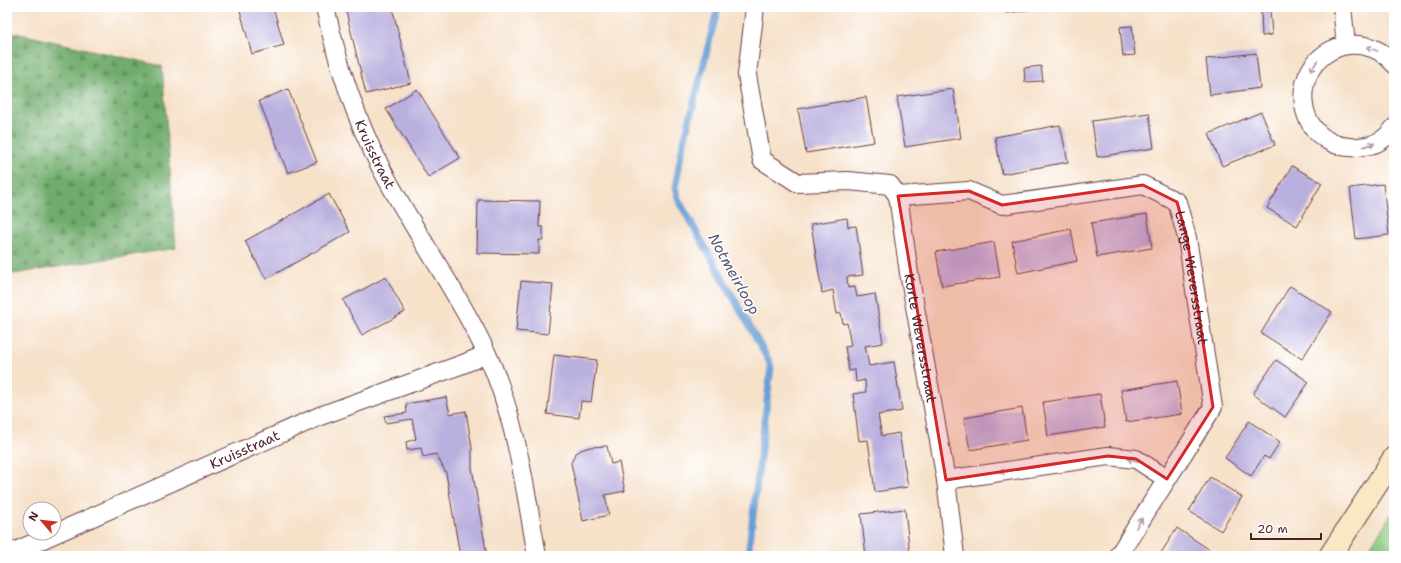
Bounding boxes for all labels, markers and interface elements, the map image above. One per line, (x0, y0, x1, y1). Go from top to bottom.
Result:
one-way arrow (1367, 44, 1379, 52)
one-way arrow (1310, 60, 1318, 71)
street label: Kruisstraat (351, 117, 400, 192)
one-way arrow (1363, 140, 1376, 148)
street label: Lange Weversstraat (1171, 209, 1212, 346)
water label: Notmeirloop (703, 230, 765, 318)
street label: Korte Weversstraat (900, 272, 941, 404)
street label: Kruisstraat (207, 426, 282, 473)
one-way arrow (1127, 456, 1140, 463)
one-way arrow (999, 467, 1012, 475)
north arrow (22, 501, 62, 541)
text: N (25, 509, 42, 524)
scale bar (1251, 515, 1321, 541)
one-way arrow (1135, 518, 1143, 529)
text: 20 m (1257, 521, 1288, 537)

